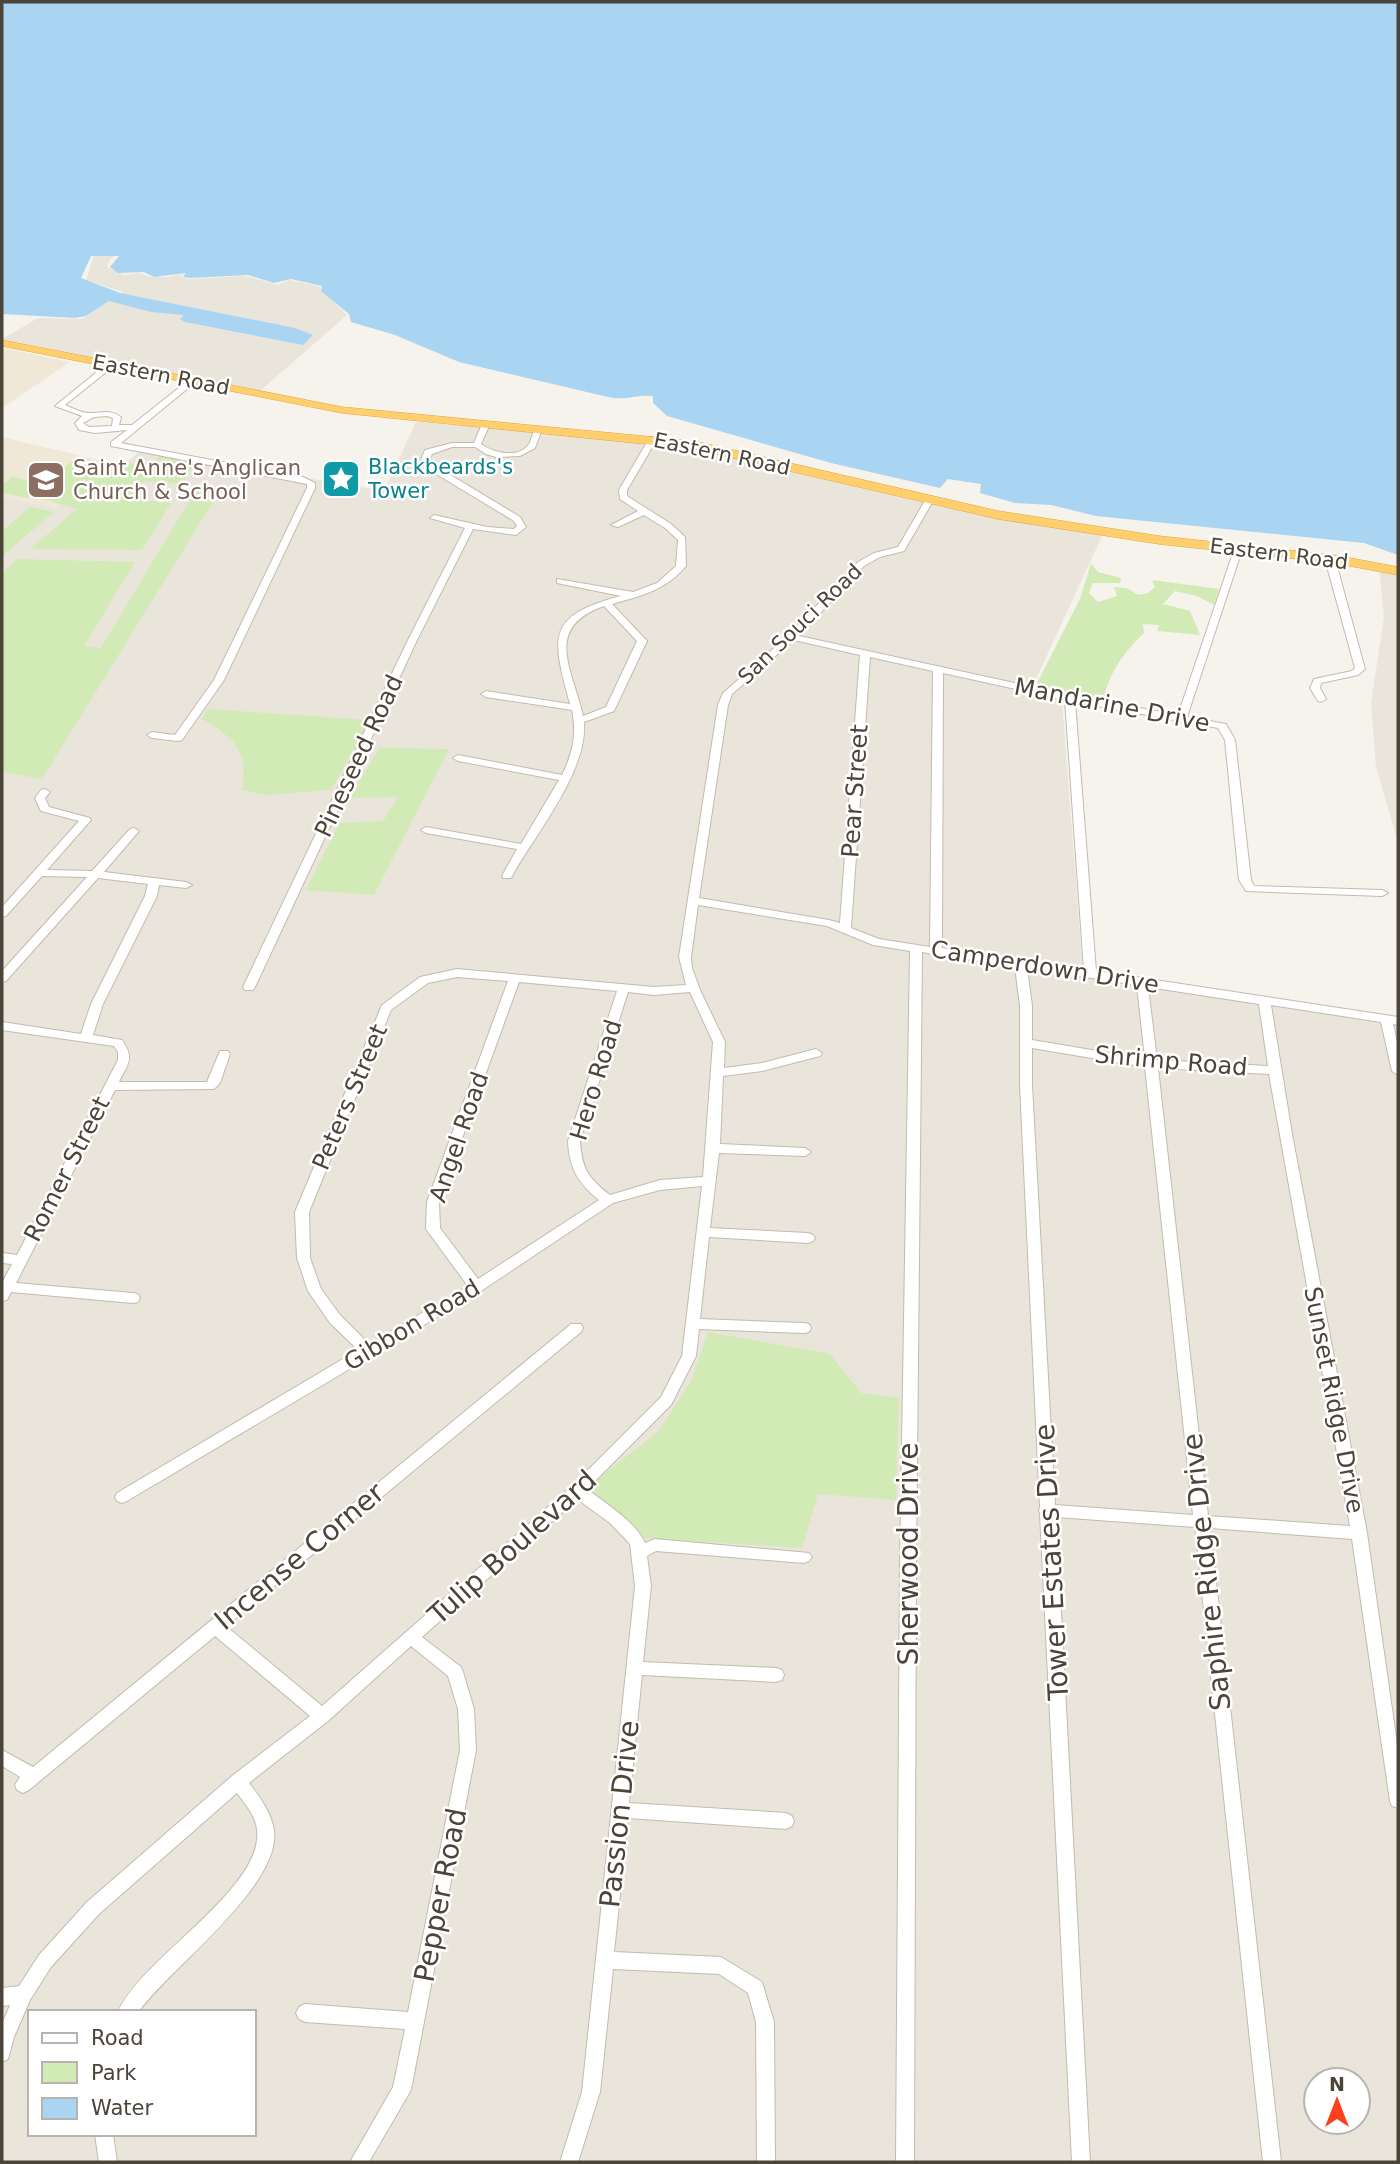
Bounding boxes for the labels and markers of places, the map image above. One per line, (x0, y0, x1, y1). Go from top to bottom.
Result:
place label: Blackbeards's Tower (367, 455, 513, 503)
place label: Saint Anne's Anglican Church & School (73, 456, 301, 504)
place icon: Blackbeards's Tower (320, 458, 362, 500)
school or university icon: Saint Anne's Anglican Church & School (25, 459, 67, 501)

